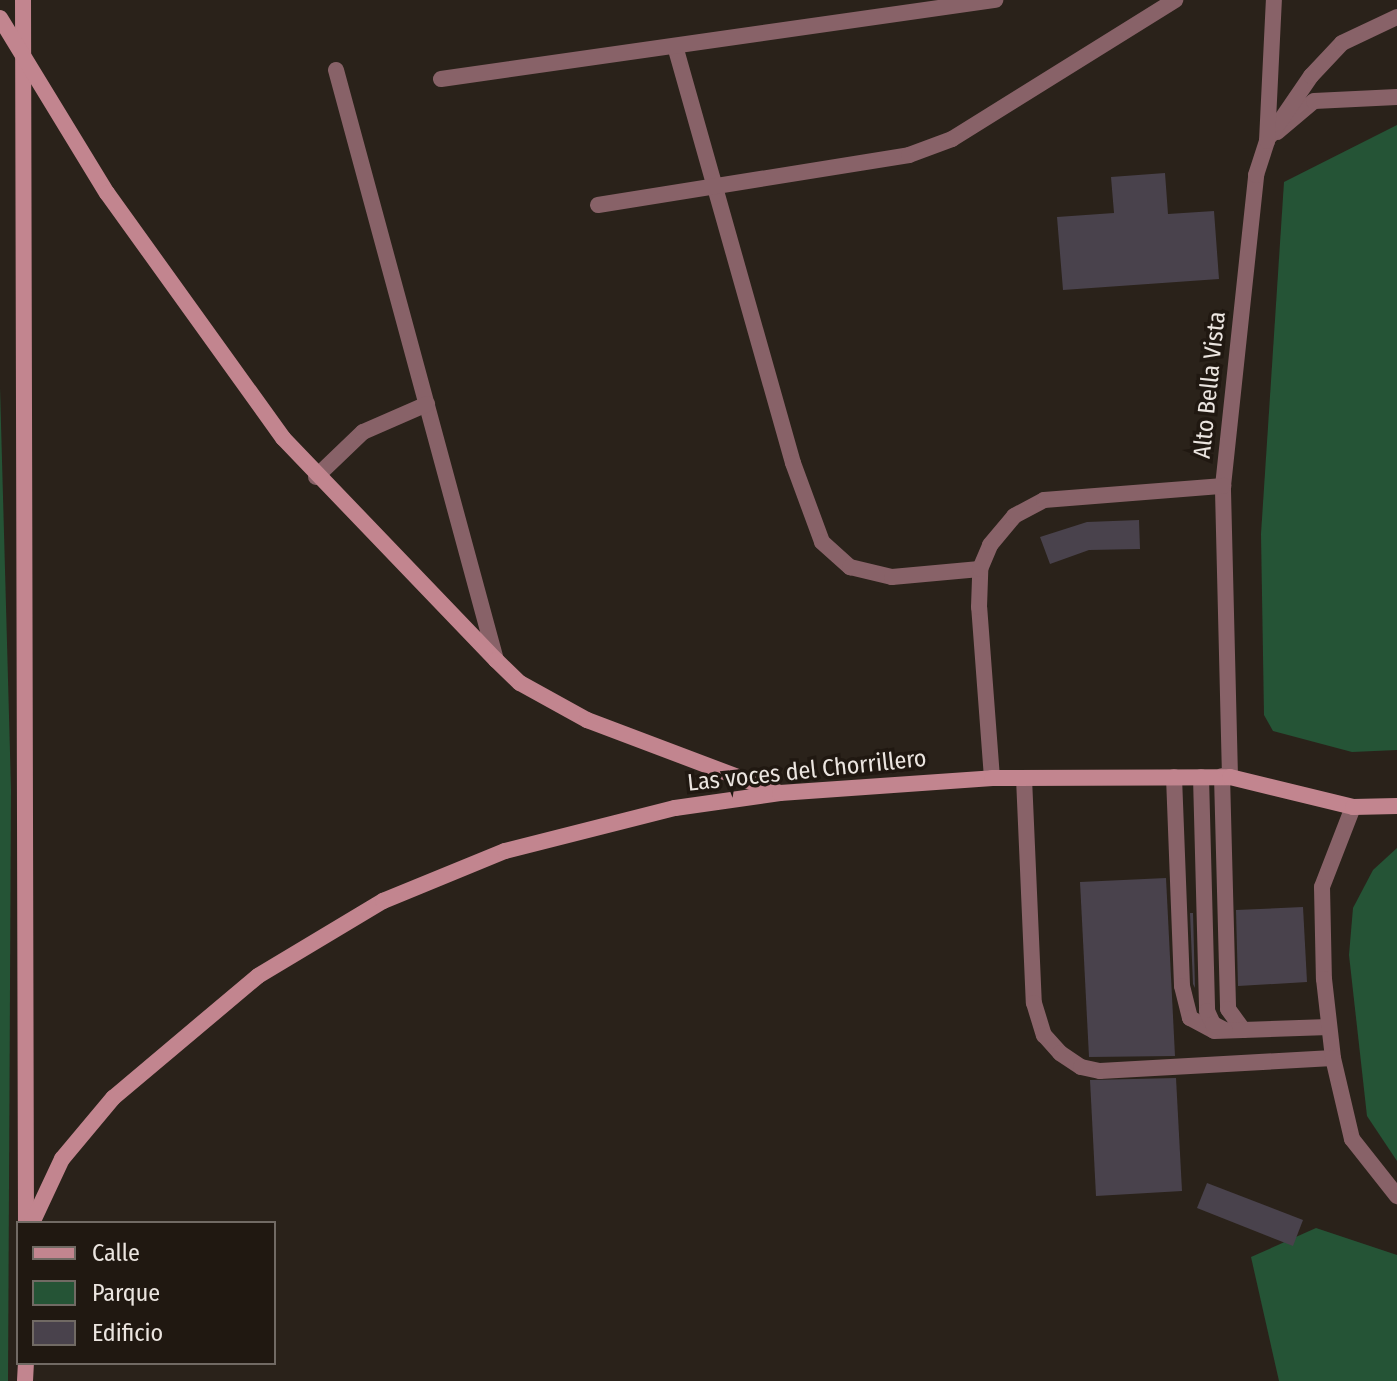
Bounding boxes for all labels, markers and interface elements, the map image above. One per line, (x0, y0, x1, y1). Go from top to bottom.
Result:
street label: Alto Bella Vista (1188, 310, 1232, 460)
street label: Las voces del Chorrillero (686, 744, 928, 798)
legend (16, 1221, 276, 1365)
text: Calle (92, 1239, 140, 1267)
text: Parque (92, 1279, 160, 1307)
text: Edificio (92, 1319, 163, 1347)

